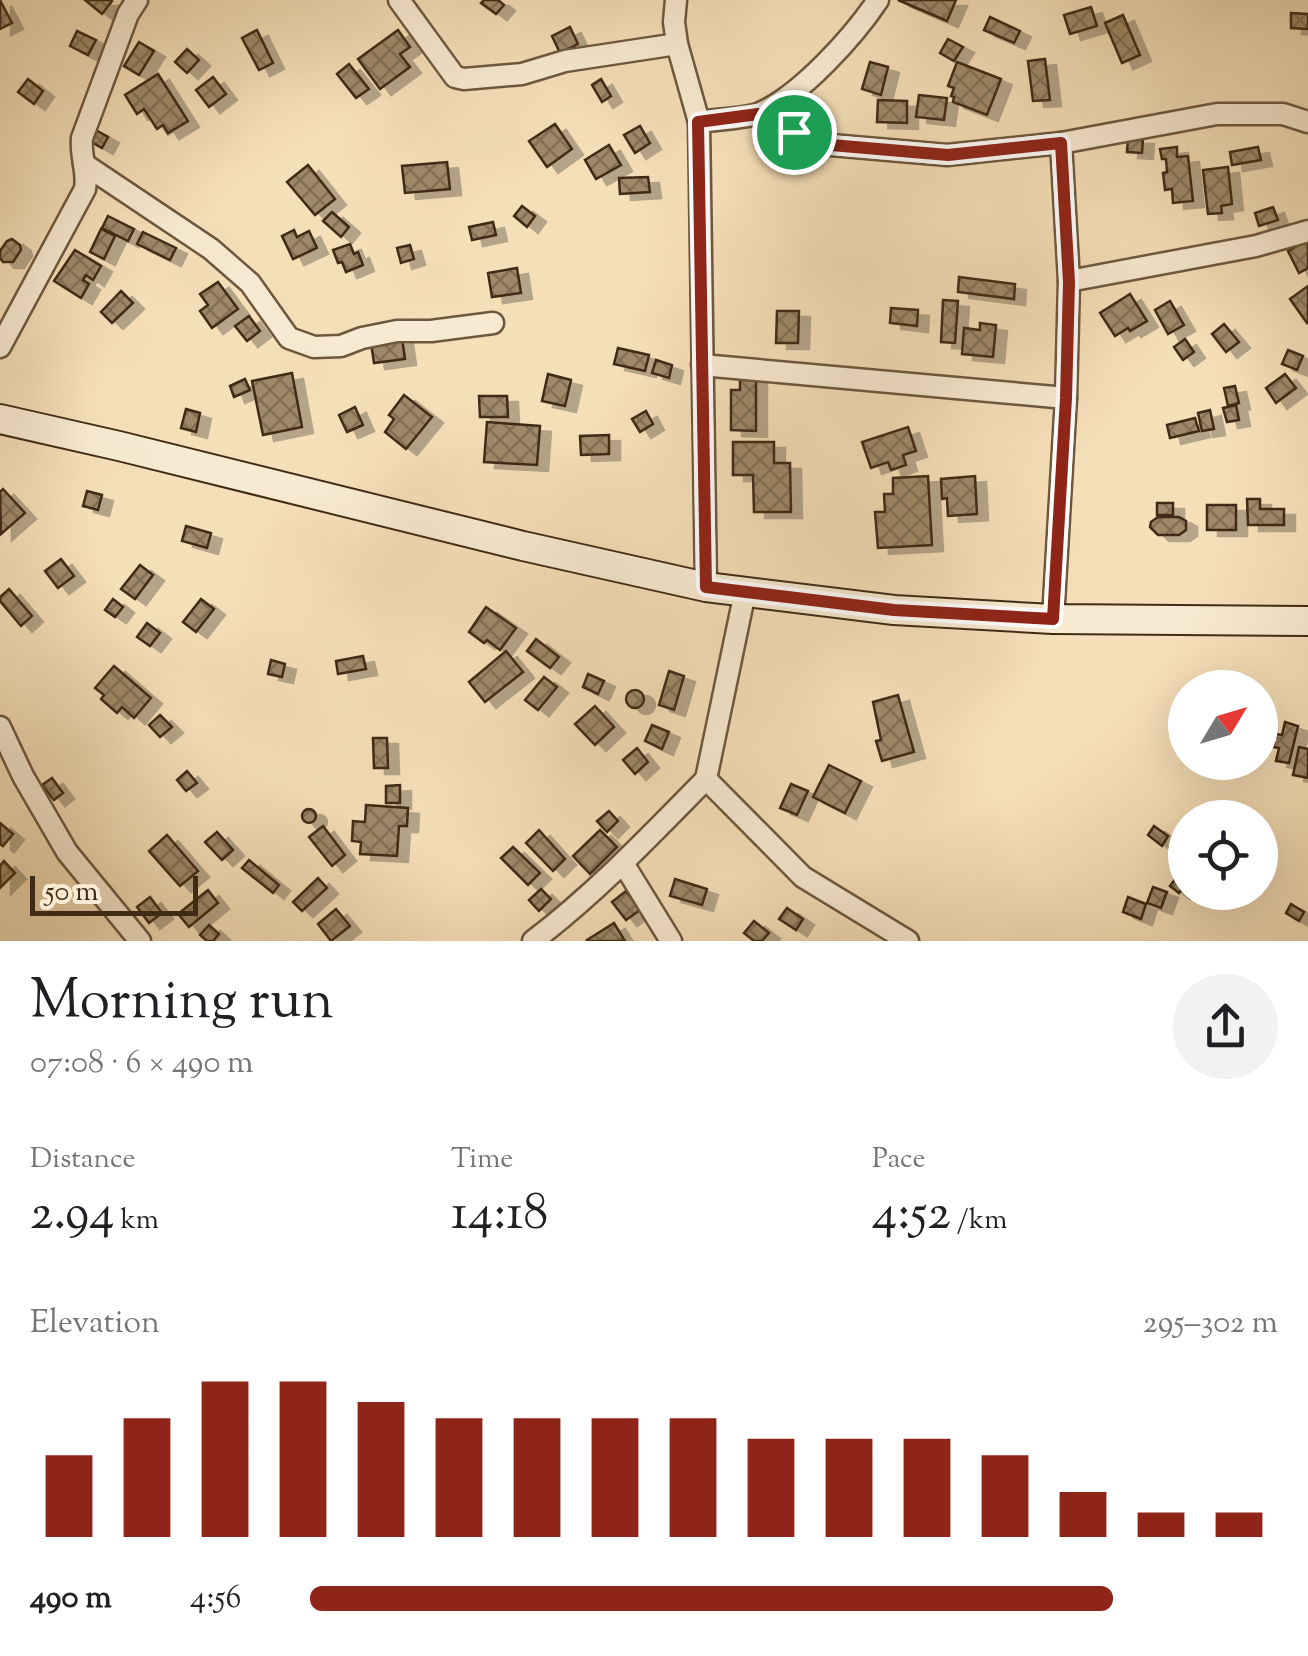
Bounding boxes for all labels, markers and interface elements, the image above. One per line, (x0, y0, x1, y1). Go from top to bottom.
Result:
pin (752, 90, 837, 175)
icon: arrive (767, 105, 822, 160)
north arrow (1168, 670, 1278, 780)
map controls (1168, 670, 1278, 910)
button: locate (1168, 800, 1278, 910)
scale bar (30, 871, 198, 916)
text: 50 m (45, 873, 99, 913)
text: Morning run (30, 964, 334, 1043)
button: share (1173, 974, 1278, 1079)
text: 07:08 · 6 × 490 m (30, 1041, 254, 1087)
text: Distance (30, 1140, 136, 1180)
text: Time (451, 1140, 513, 1180)
text: Pace (872, 1140, 926, 1180)
text: 2.94 (30, 1180, 115, 1252)
text: 14:18 (451, 1180, 548, 1252)
text: 4:52 (872, 1180, 951, 1252)
text: km (115, 1201, 159, 1241)
text: /km (951, 1201, 1007, 1241)
text: Elevation (30, 1301, 160, 1347)
text: 295–302 m (1143, 1301, 1278, 1347)
text: 490 m (30, 1576, 112, 1622)
text: 4:56 (190, 1576, 241, 1622)

